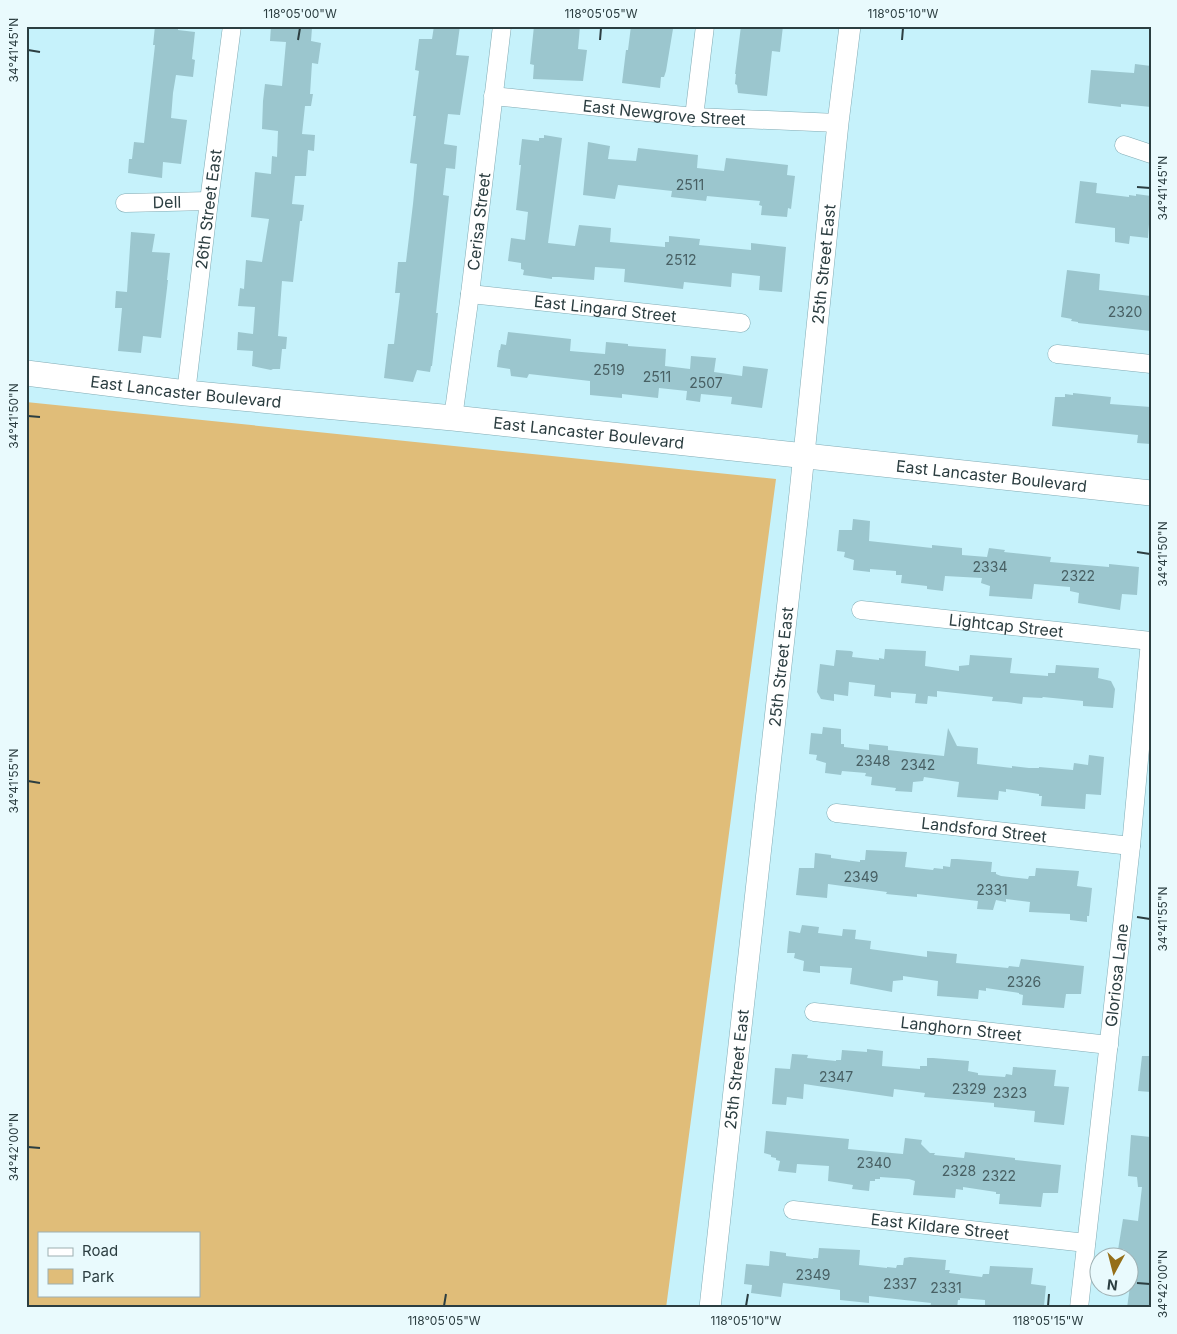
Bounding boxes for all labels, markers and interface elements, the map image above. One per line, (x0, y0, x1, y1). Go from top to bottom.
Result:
text: 118°05'00"W (263, 6, 337, 21)
text: 118°05'05"W (564, 6, 638, 21)
text: 118°05'10"W (868, 6, 939, 21)
text: 34°41'45"N (6, 18, 21, 82)
street label: East Newgrove Street (582, 95, 746, 129)
street label: 26th Street East (191, 148, 226, 270)
text: 34°41'45"N (1155, 156, 1170, 220)
street label: Cerisa Street (463, 172, 494, 272)
house number: 2511 (676, 176, 704, 193)
street label: Dell (152, 192, 182, 212)
street label: 25th Street East (807, 203, 840, 325)
house number: 2512 (665, 251, 697, 268)
street label: East Lingard Street (533, 291, 677, 326)
house number: 2320 (1108, 303, 1142, 320)
house number: 2519 (593, 361, 625, 378)
house number: 2511 (643, 368, 671, 385)
street label: East Lancaster Boulevard (89, 371, 282, 412)
house number: 2507 (689, 374, 723, 391)
text: 34°41'50"N (6, 383, 21, 449)
street label: East Lancaster Boulevard (492, 412, 685, 453)
street label: East Lancaster Boulevard (895, 456, 1088, 496)
text: 34°41'50"N (1155, 521, 1170, 587)
house number: 2334 (973, 558, 1007, 575)
house number: 2322 (1061, 567, 1095, 584)
street label: 25th Street East (764, 606, 797, 728)
street label: Lightcap Street (948, 609, 1064, 642)
text: 34°41'55"N (6, 748, 21, 814)
house number: 2348 (856, 752, 890, 769)
house number: 2342 (901, 756, 935, 773)
street label: Landsford Street (920, 813, 1048, 847)
house number: 2349 (844, 868, 878, 885)
house number: 2331 (976, 881, 1008, 898)
text: 34°41'55"N (1155, 886, 1170, 952)
street label: Gloriosa Lane (1101, 922, 1132, 1028)
house number: 2326 (1007, 973, 1041, 990)
street label: 25th Street East (720, 1008, 753, 1131)
street label: Langhorn Street (899, 1012, 1023, 1045)
house number: 2347 (819, 1068, 853, 1085)
house number: 2329 (952, 1080, 986, 1097)
house number: 2323 (993, 1084, 1027, 1101)
text: 34°42'00"N (6, 1113, 21, 1181)
house number: 2340 (856, 1154, 892, 1171)
house number: 2328 (942, 1162, 976, 1179)
house number: 2322 (982, 1167, 1016, 1184)
street label: East Kildare Street (870, 1209, 1010, 1244)
legend (38, 1232, 200, 1296)
text: Road (82, 1241, 118, 1260)
north arrow (1090, 1246, 1140, 1296)
text: 34°42'00"N (1155, 1250, 1170, 1318)
house number: 2349 (796, 1266, 830, 1283)
text: Park (82, 1267, 115, 1286)
house number: 2337 (883, 1275, 917, 1292)
text: N (1106, 1276, 1119, 1294)
house number: 2331 (930, 1279, 962, 1296)
text: 118°05'05"W (407, 1313, 481, 1328)
text: 118°05'10"W (711, 1313, 782, 1328)
text: 118°05'15"W (1013, 1313, 1083, 1328)

